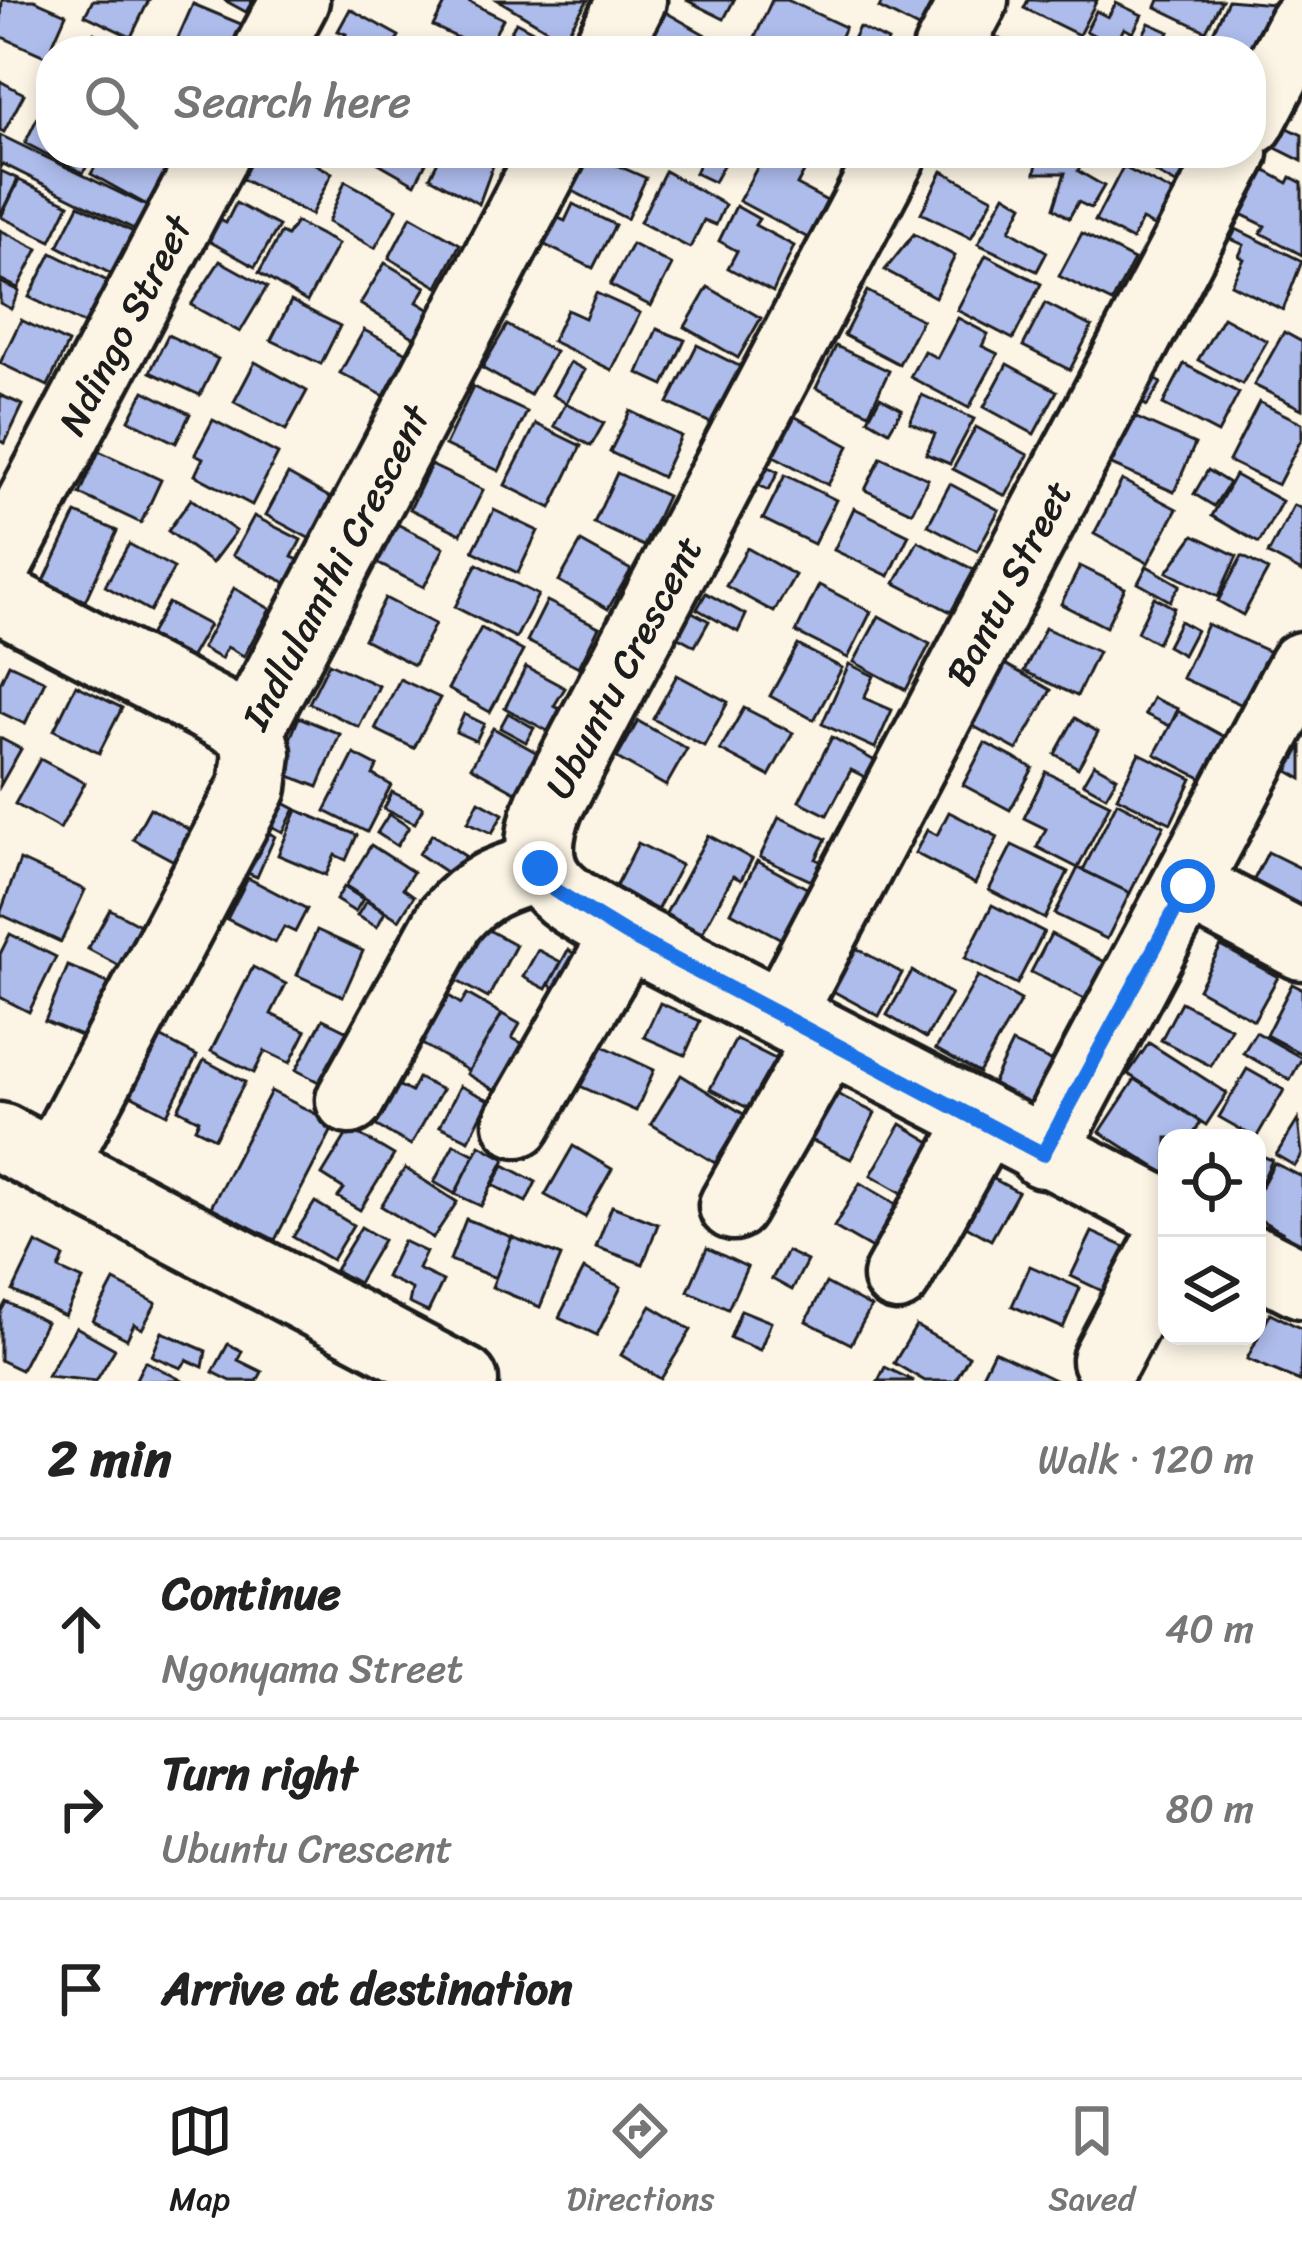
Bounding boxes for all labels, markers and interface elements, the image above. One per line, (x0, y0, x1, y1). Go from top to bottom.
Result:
search box (36, 36, 1266, 168)
text: Search here (174, 62, 411, 142)
icon: search (78, 69, 144, 135)
street label: Ndingo Street (38, 201, 212, 448)
street label: Indlulamthi Crescent (221, 391, 450, 743)
street label: Bantu Street (926, 467, 1092, 699)
street label: Ubuntu Crescent (525, 523, 722, 812)
route end (513, 841, 567, 895)
route start (1161, 859, 1215, 913)
map controls (1158, 1129, 1266, 1345)
button: locate (1158, 1129, 1266, 1237)
button: layers (1158, 1237, 1266, 1345)
text: 2 min (48, 1414, 171, 1504)
text: Walk · 120 m (1038, 1425, 1254, 1494)
text: Continue (162, 1554, 341, 1634)
text: 40 m (1165, 1594, 1254, 1663)
icon: ahead (48, 1596, 114, 1662)
text: Ngonyama Street (162, 1634, 463, 1703)
text: Turn right (162, 1734, 357, 1814)
text: 80 m (1166, 1774, 1254, 1843)
icon: right (48, 1776, 114, 1842)
text: Ubuntu Crescent (162, 1814, 453, 1883)
text: Arrive at destination (162, 1949, 572, 2029)
icon: arrive (48, 1956, 114, 2022)
tab: Map (167, 2098, 233, 2228)
tab: Directions (567, 2098, 714, 2228)
tab: Saved (1048, 2098, 1135, 2228)

